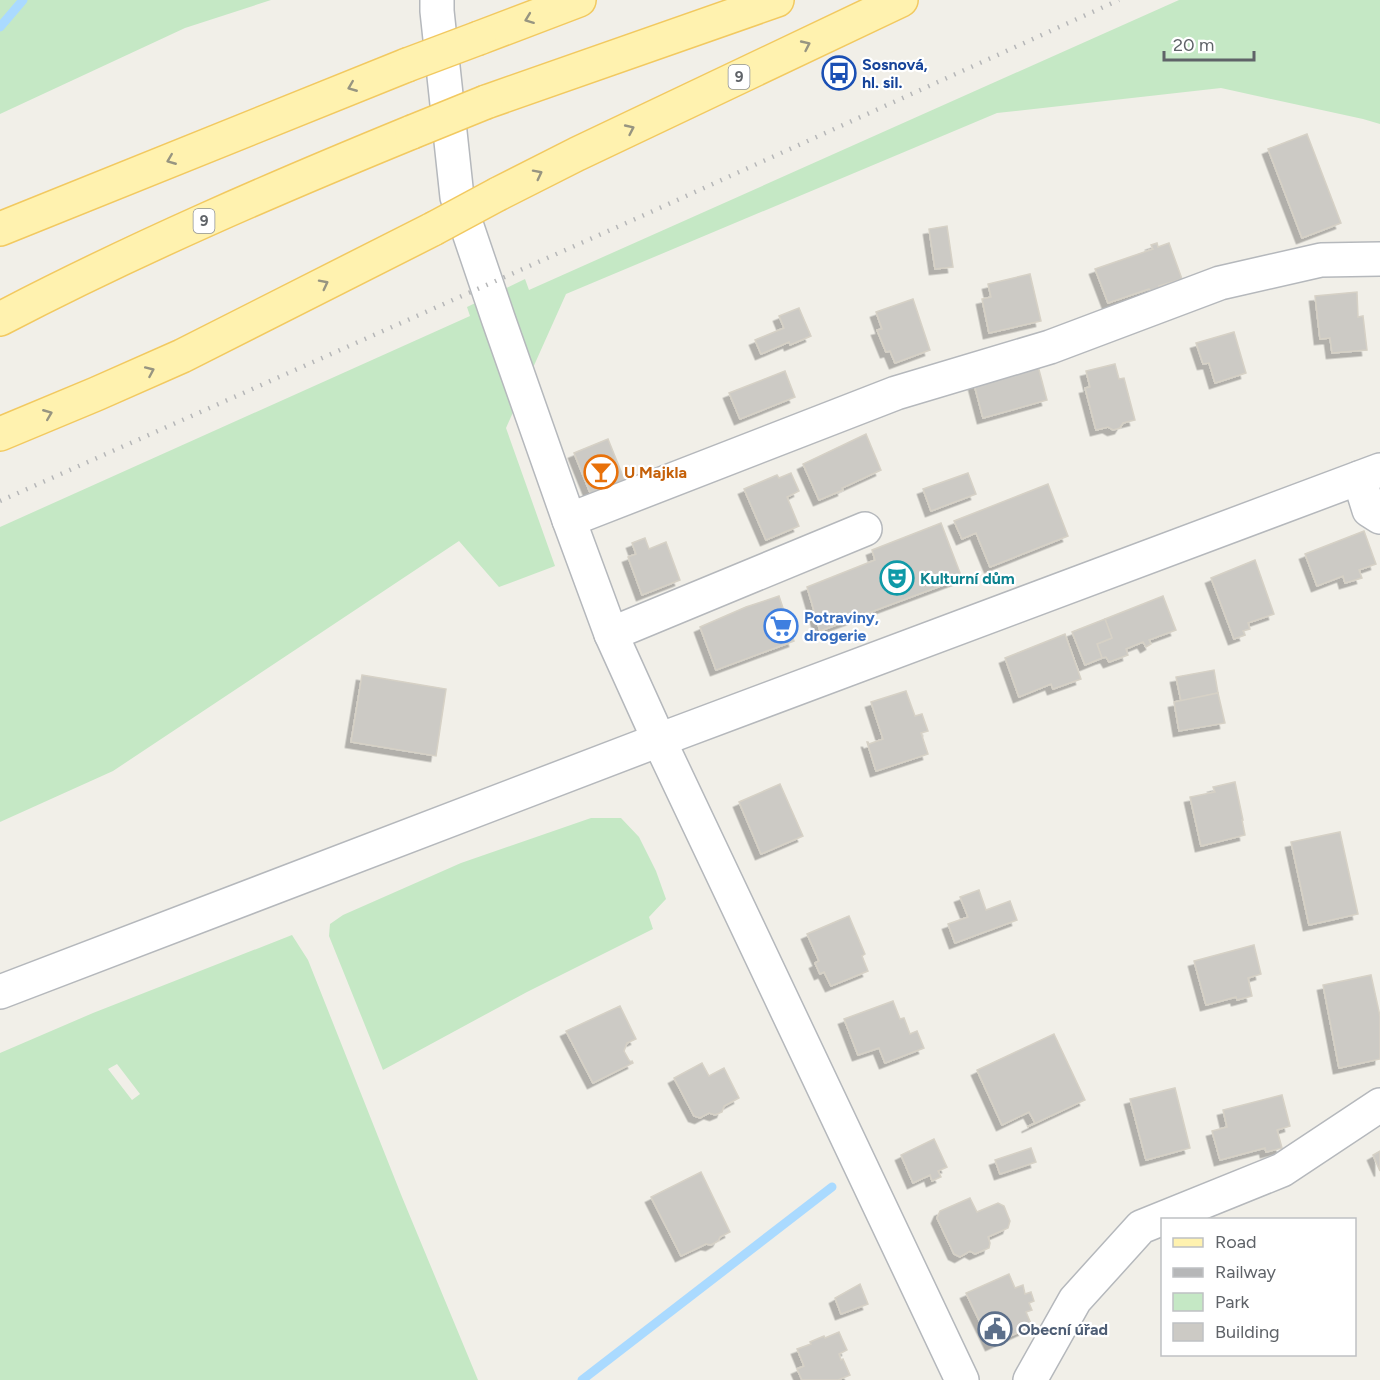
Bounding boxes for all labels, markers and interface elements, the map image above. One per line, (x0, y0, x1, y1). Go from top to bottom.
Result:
one-way arrow (524, 11, 535, 24)
scale bar (1164, 24, 1254, 62)
text: 20 m (1173, 34, 1214, 56)
one-way arrow (800, 41, 811, 53)
bus stop icon: Sosnová, hl. sil. (821, 55, 857, 91)
place label: Sosnová, hl. sil. (862, 55, 928, 92)
road number: 9 (728, 65, 750, 89)
one-way arrow (348, 80, 359, 92)
one-way arrow (624, 125, 635, 136)
one-way arrow (167, 153, 178, 165)
one-way arrow (531, 170, 542, 182)
road number: 9 (194, 209, 214, 233)
one-way arrow (318, 280, 329, 292)
one-way arrow (143, 366, 154, 378)
one-way arrow (42, 409, 53, 421)
bar icon: U Majkla (583, 454, 619, 490)
place label: U Majkla (624, 463, 687, 482)
theatre icon: Kulturní dům (879, 560, 915, 596)
place label: Kulturní dům (920, 569, 1015, 588)
supermarket icon: Potraviny, drogerie (763, 608, 799, 644)
place label: Potraviny, drogerie (804, 608, 879, 645)
legend (1161, 1218, 1356, 1356)
text: Road (1215, 1231, 1256, 1253)
text: Railway (1215, 1261, 1277, 1283)
text: Park (1215, 1291, 1250, 1313)
public building icon: Obecní úřad (977, 1311, 1013, 1347)
place label: Obecní úřad (1018, 1320, 1108, 1339)
text: Building (1215, 1321, 1280, 1343)

